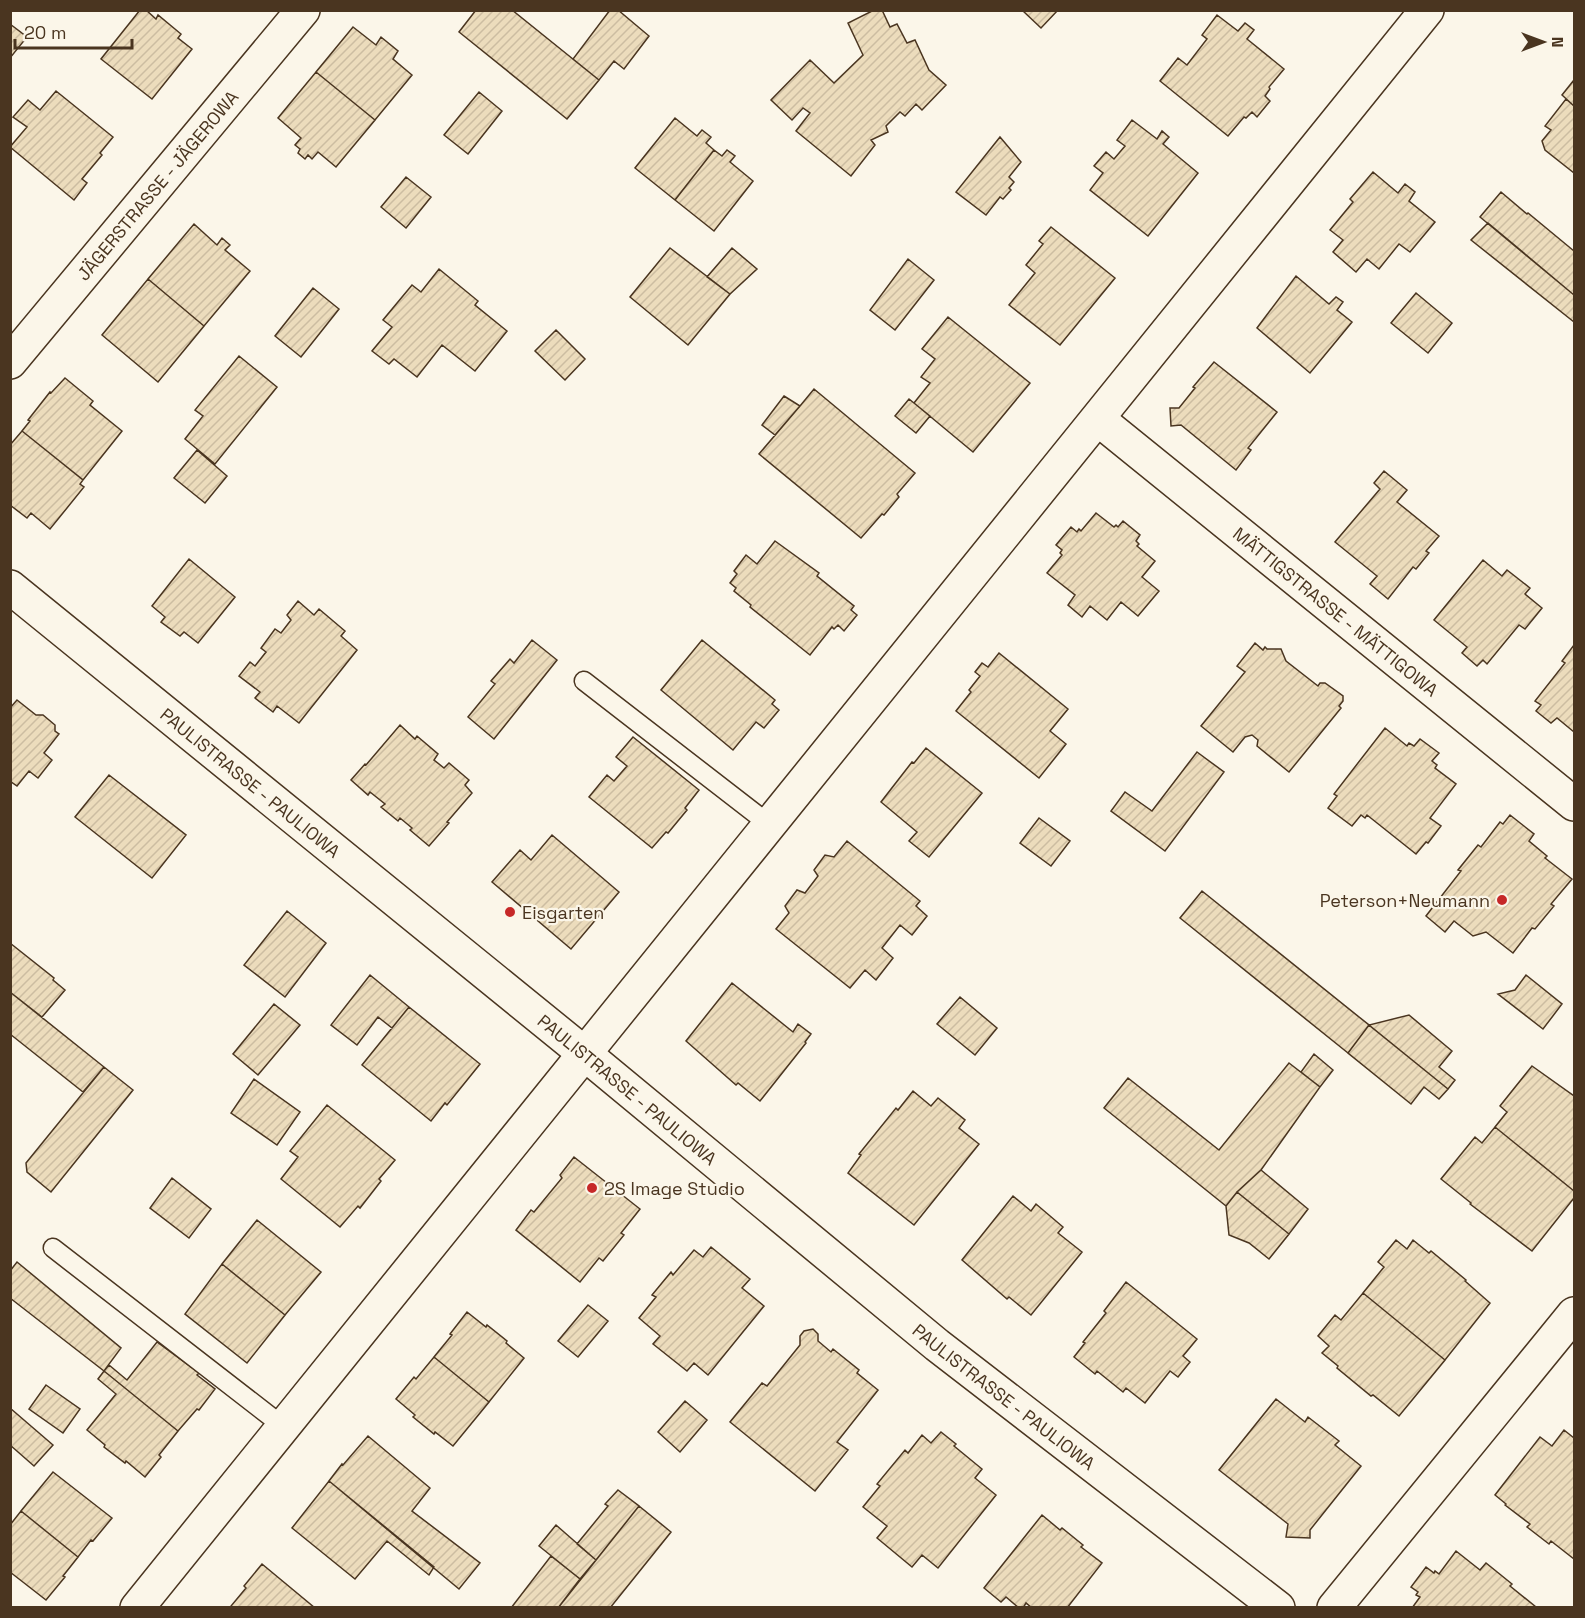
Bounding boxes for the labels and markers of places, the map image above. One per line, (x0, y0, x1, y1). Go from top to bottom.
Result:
place label: Peterson+Neumann (1320, 889, 1490, 912)
marker: Peterson+Neumann (1495, 893, 1509, 907)
place label: Eisgarten (522, 901, 604, 924)
marker: Eisgarten (503, 905, 517, 919)
place label: 2S Image Studio (604, 1177, 745, 1200)
marker: 2S Image Studio (585, 1181, 599, 1195)

